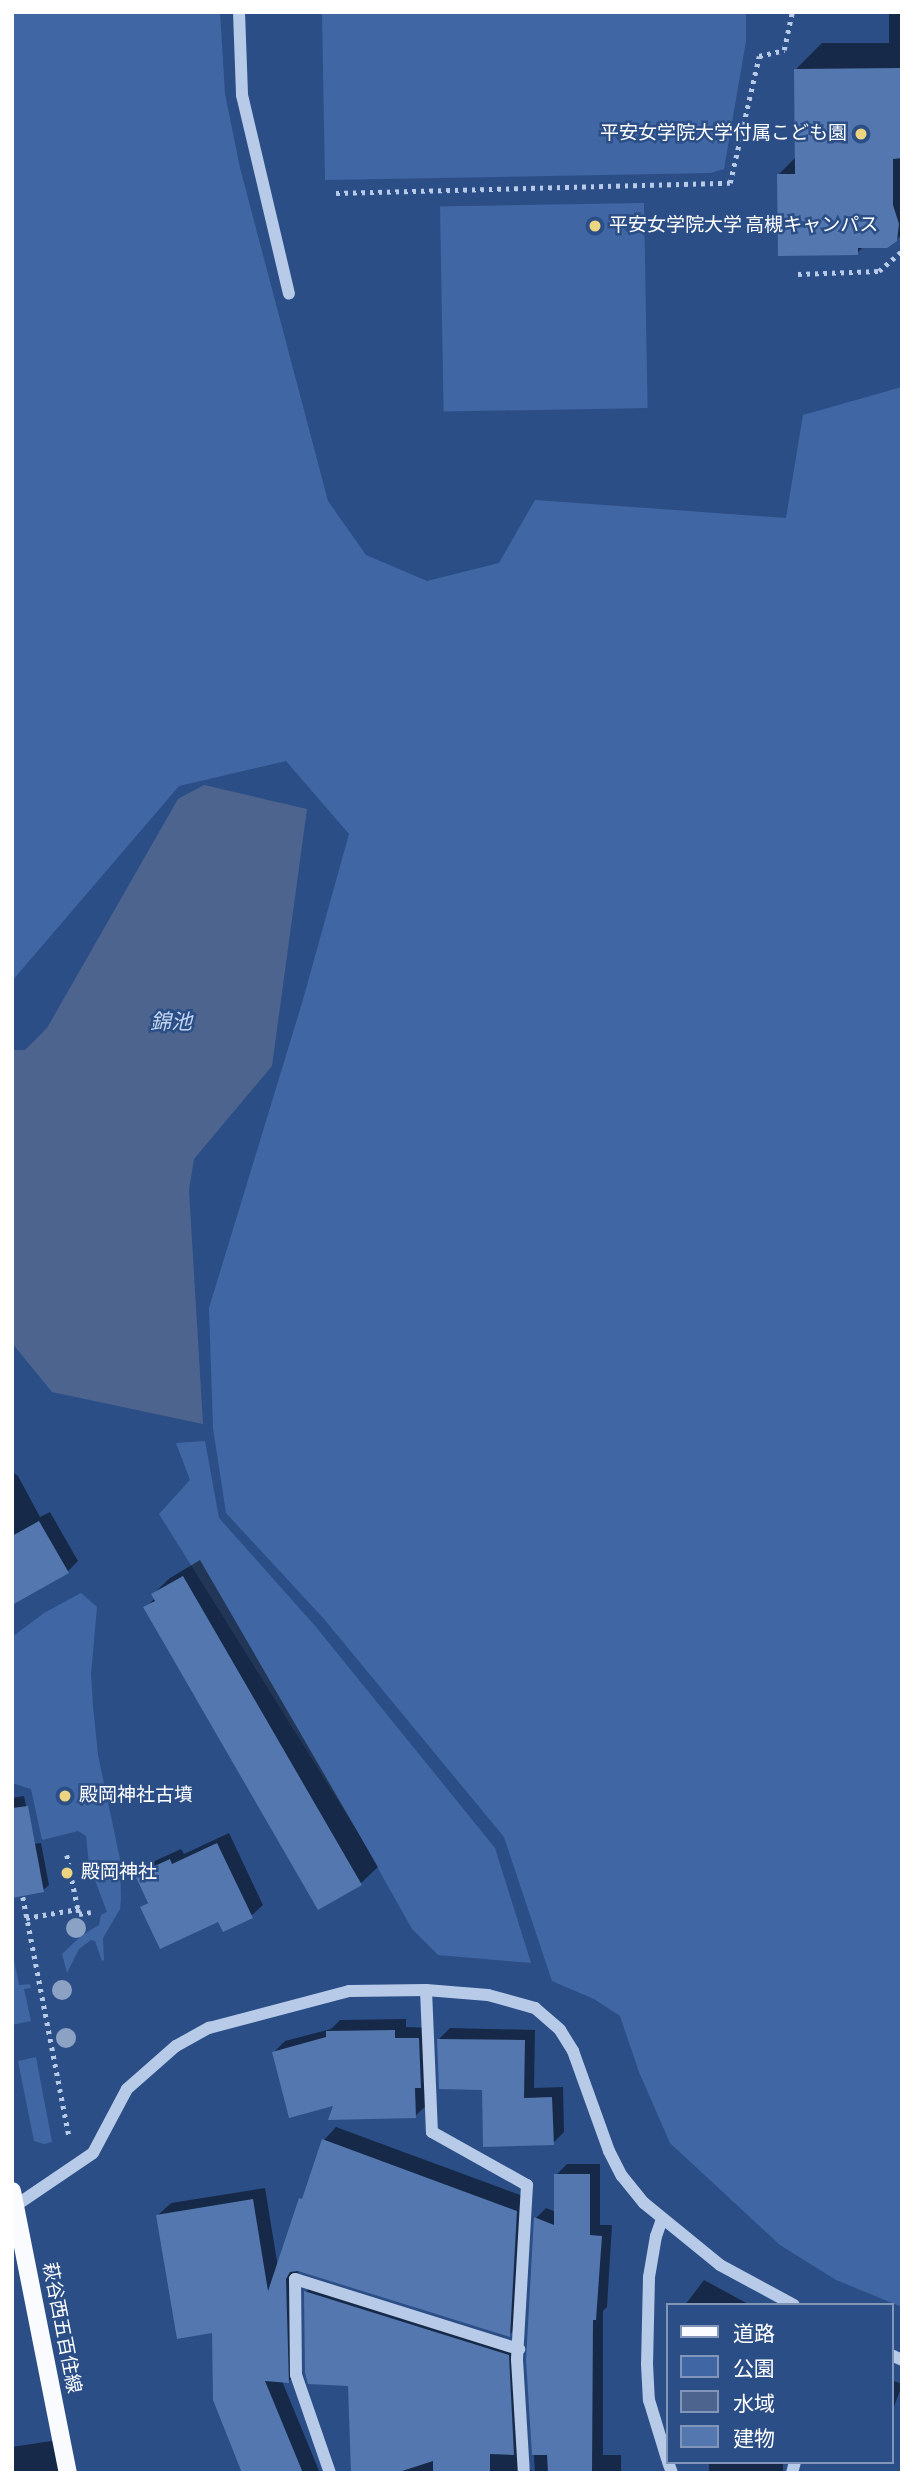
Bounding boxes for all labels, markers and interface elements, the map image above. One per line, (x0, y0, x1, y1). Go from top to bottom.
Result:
place label: 平安女学院大学付属こども園 (600, 123, 847, 145)
marker: 平安女学院大学付属こども園 (853, 126, 869, 142)
place label: 平安女学院大学 高槻キャンパス (609, 215, 878, 237)
marker: 平安女学院大学 高槻キャンパス (587, 218, 603, 234)
water label: 錦池 (150, 1010, 192, 1036)
place label: 殿岡神社古墳 (79, 1785, 193, 1807)
marker: 殿岡神社古墳 (57, 1788, 73, 1804)
place label: 殿岡神社 (81, 1862, 157, 1884)
marker: 殿岡神社 (59, 1865, 75, 1881)
street label: 萩谷西五百住線 (37, 2261, 85, 2395)
legend (666, 2303, 893, 2464)
text: 道路 (733, 2324, 775, 2345)
text: 公園 (733, 2359, 775, 2380)
text: 水域 (733, 2394, 775, 2415)
text: 建物 (733, 2429, 775, 2450)

